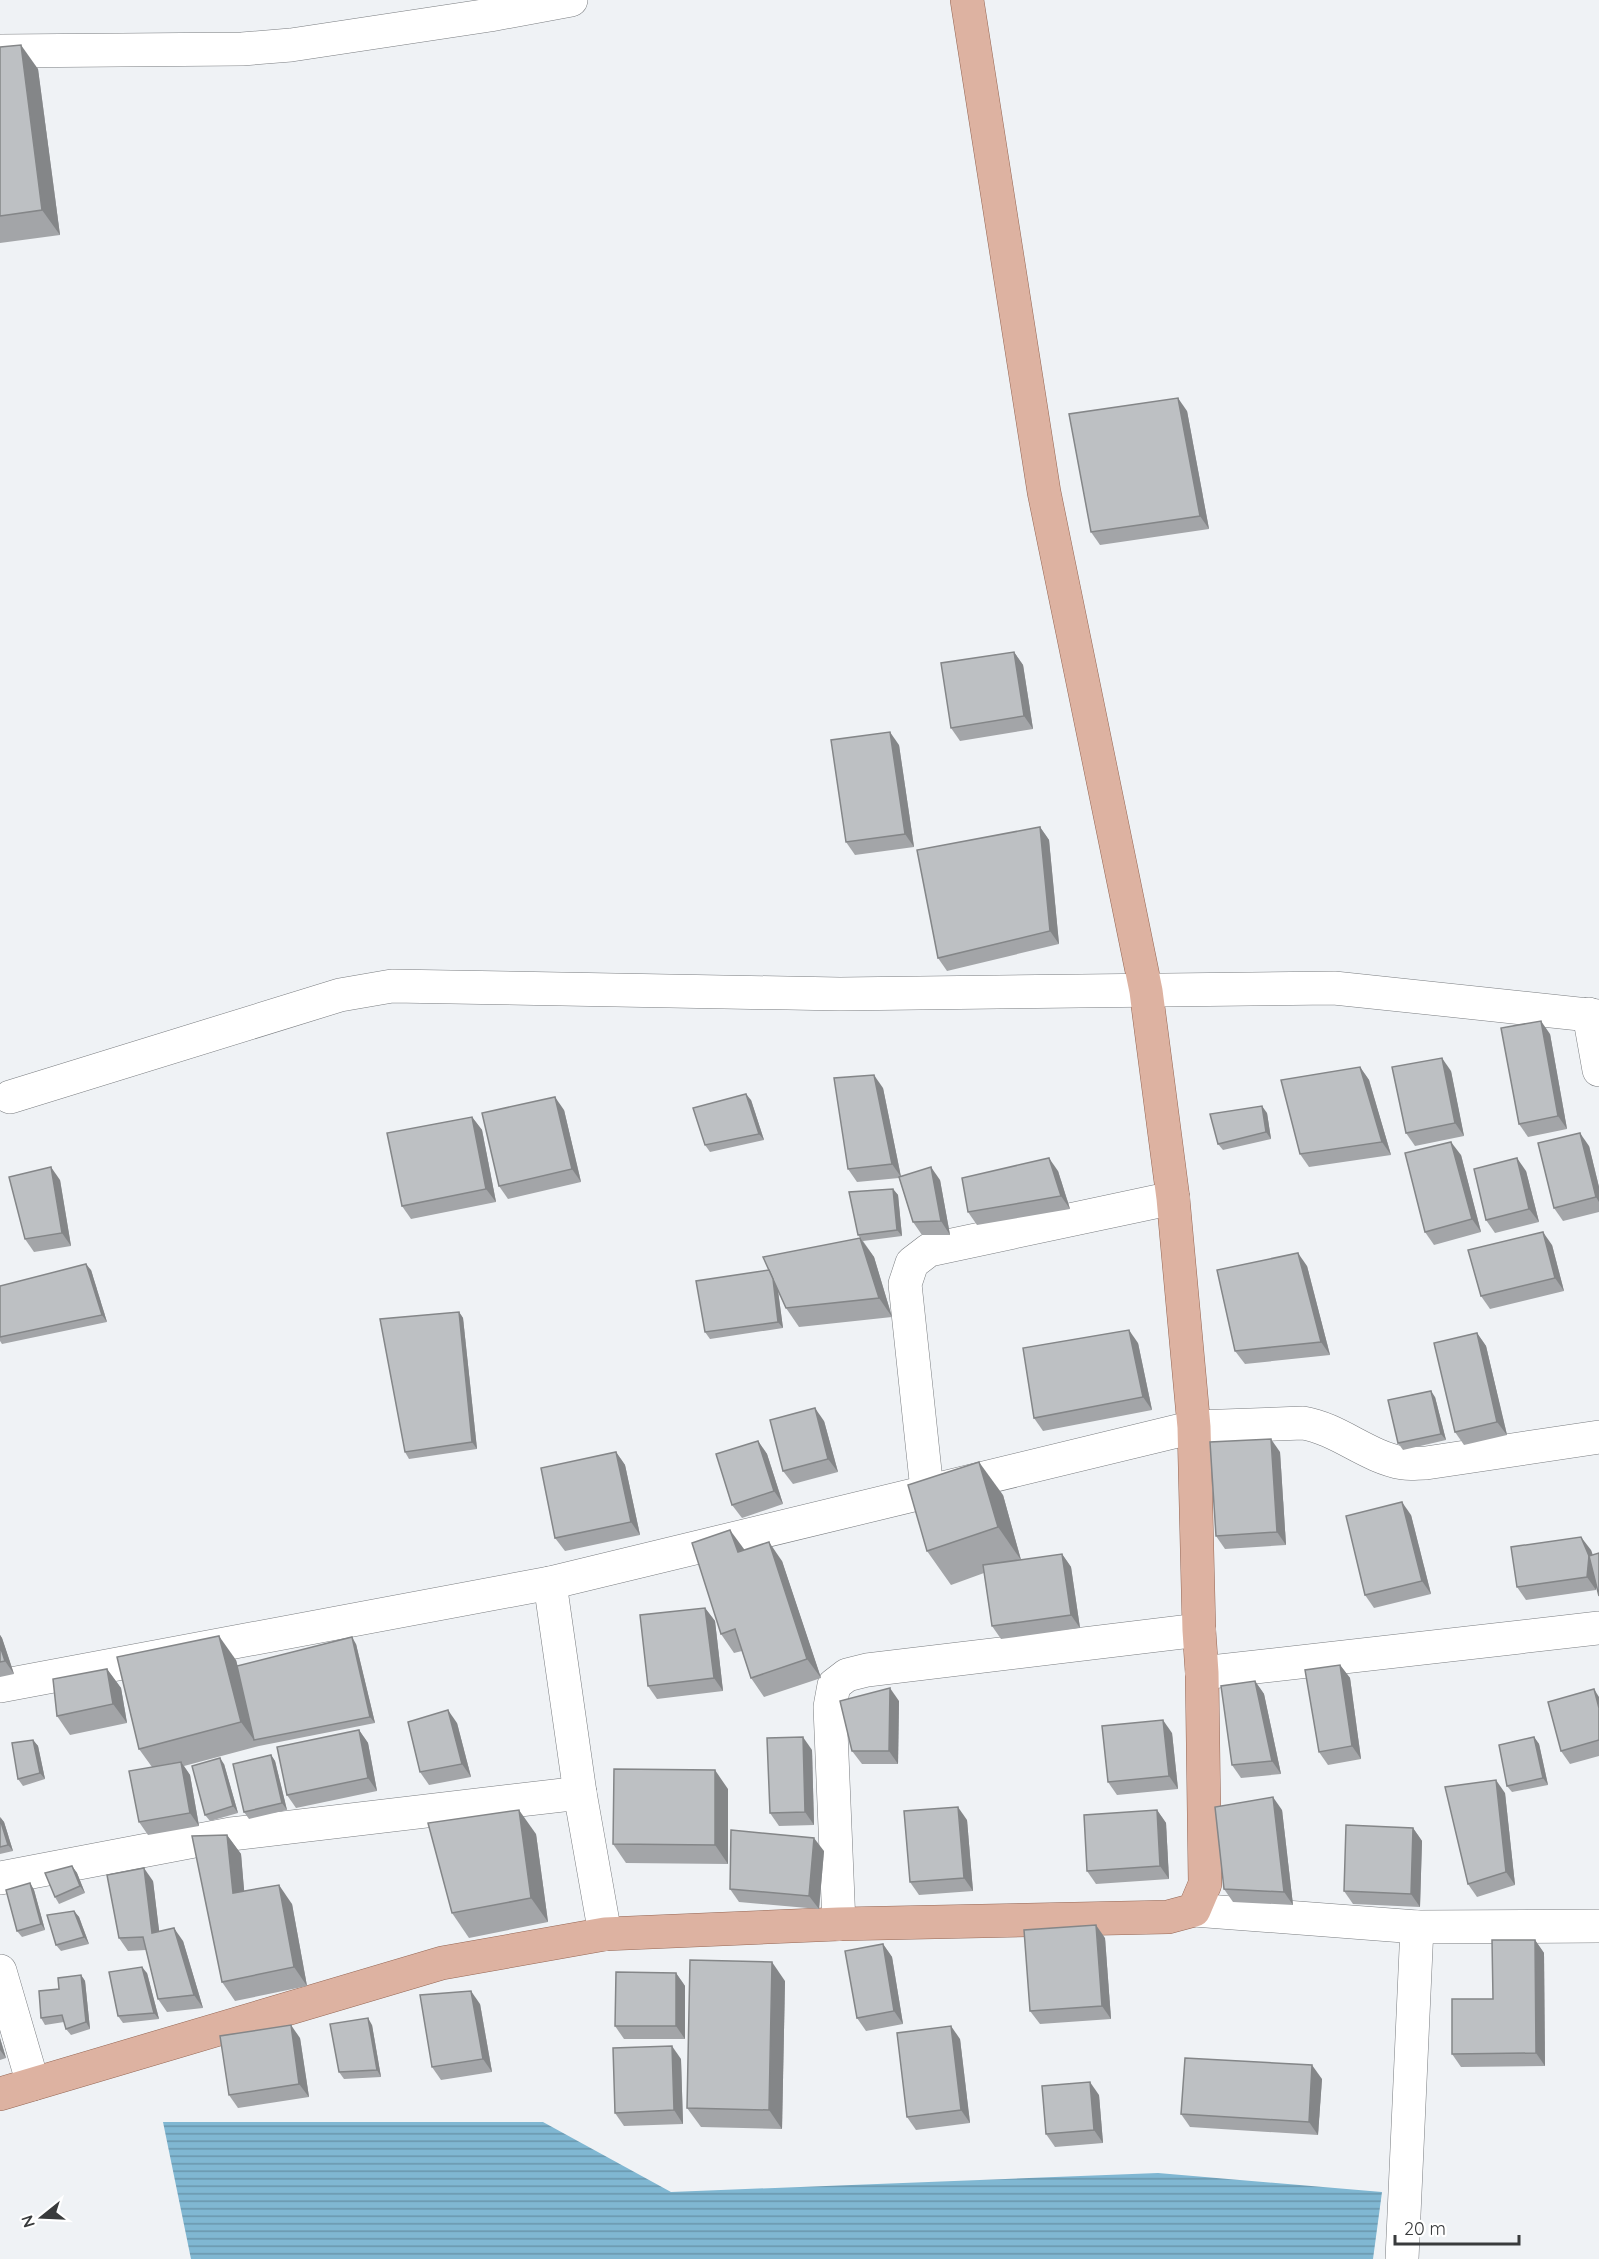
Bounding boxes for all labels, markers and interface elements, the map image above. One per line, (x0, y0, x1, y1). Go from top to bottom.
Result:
north arrow (12, 2187, 72, 2247)
scale bar (1395, 2208, 1520, 2246)
text: N (16, 2213, 39, 2230)
text: 20 m (1404, 2217, 1446, 2240)

